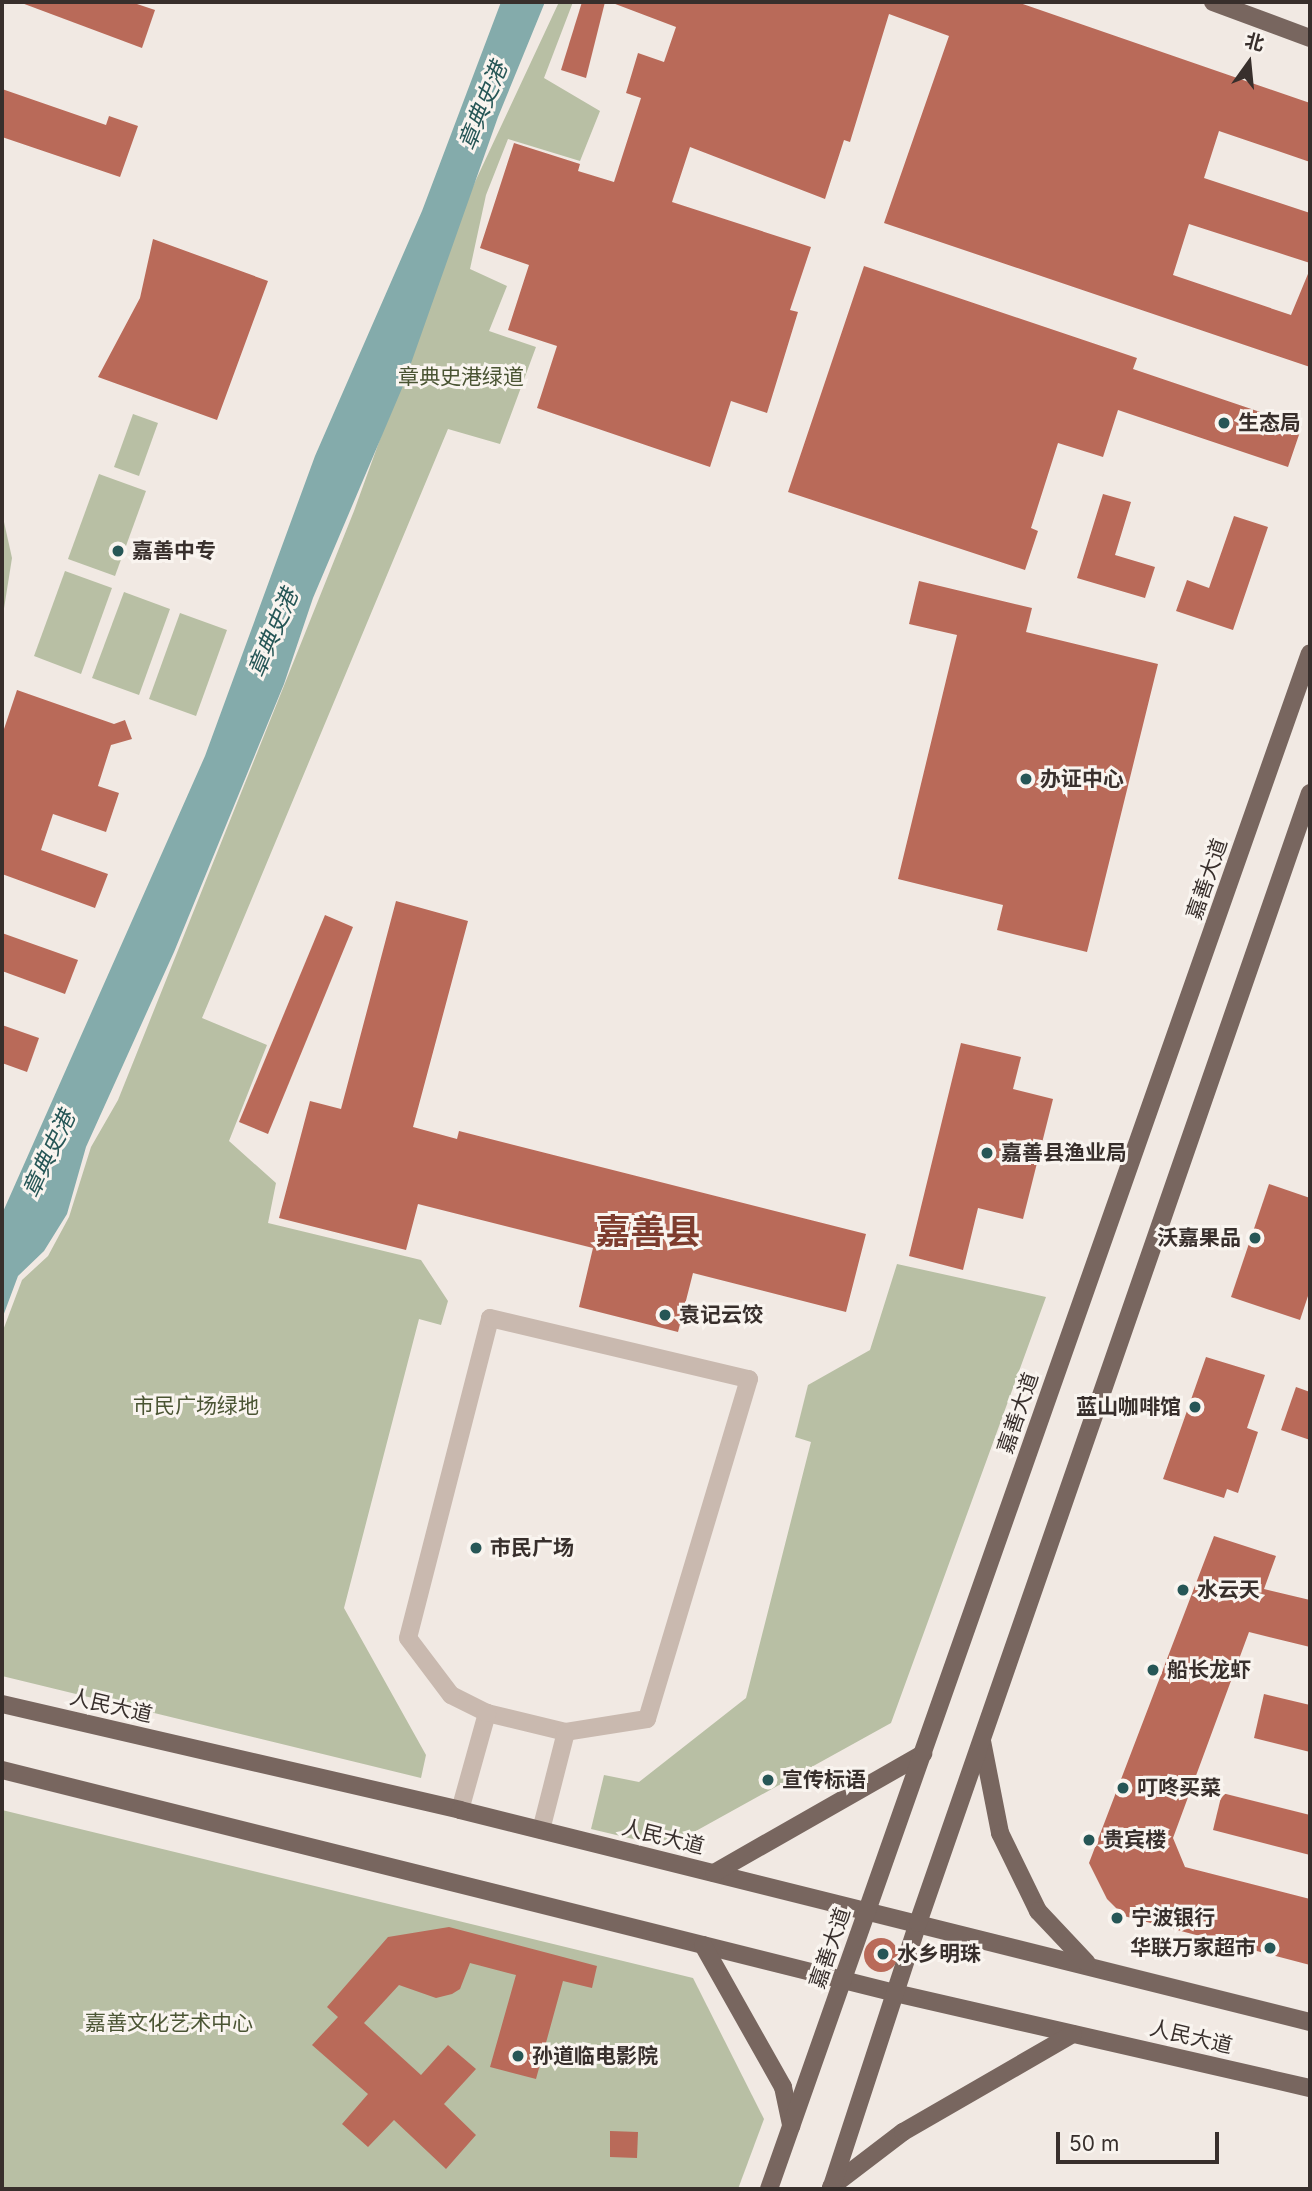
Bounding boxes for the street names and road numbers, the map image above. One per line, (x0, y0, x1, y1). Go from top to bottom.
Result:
street label: 嘉善大道 (1181, 835, 1233, 923)
street label: 嘉善大道 (992, 1369, 1044, 1457)
street label: 人民大道 (67, 1684, 155, 1728)
street label: 人民大道 (619, 1815, 707, 1859)
street label: 嘉善大道 (804, 1904, 856, 1992)
street label: 人民大道 (1147, 2015, 1235, 2059)

